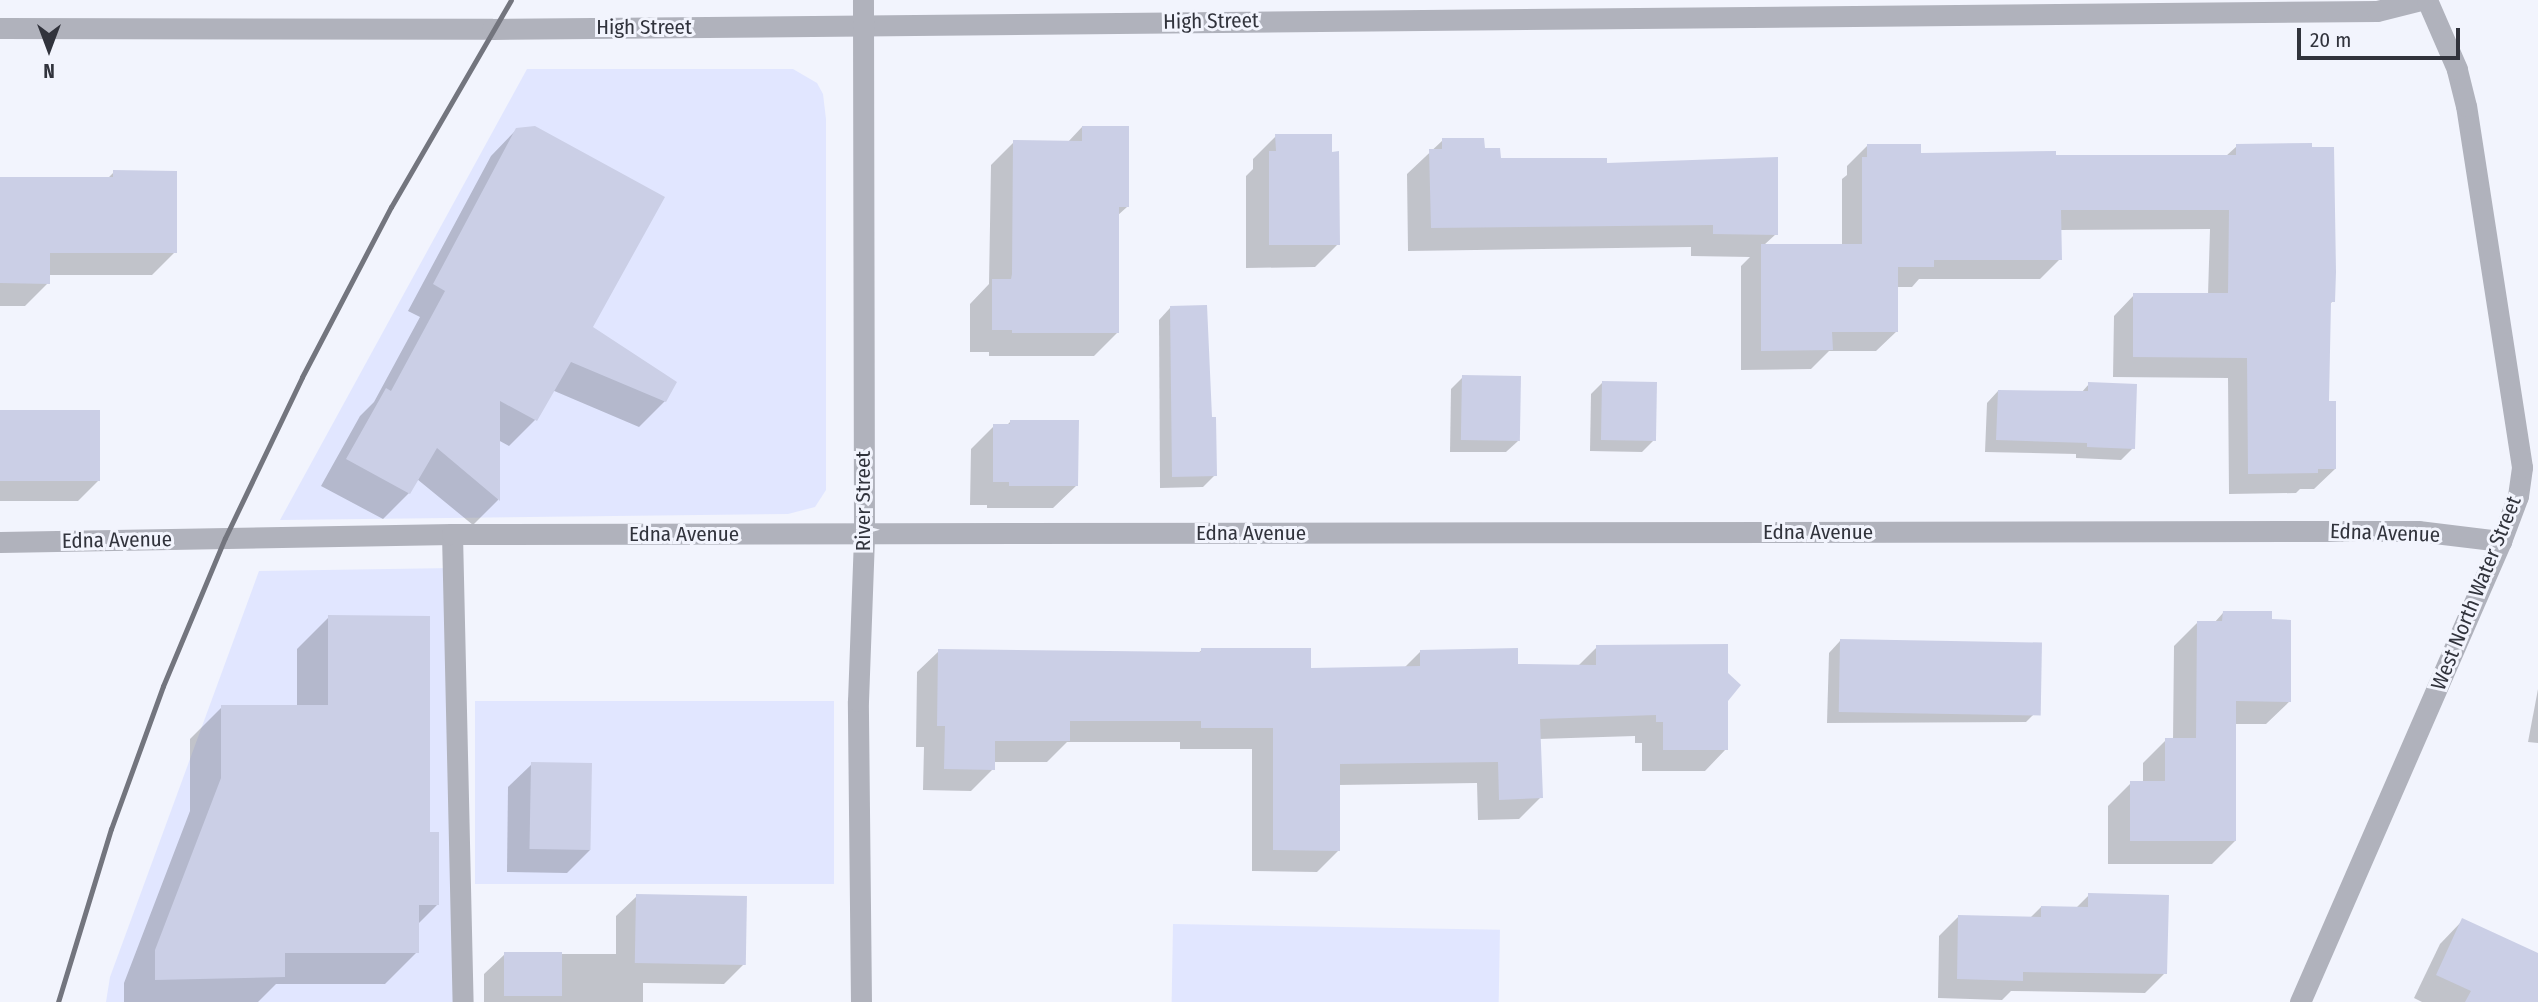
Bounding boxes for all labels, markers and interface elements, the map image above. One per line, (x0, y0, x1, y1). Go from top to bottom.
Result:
street label: High Street (1163, 8, 1259, 34)
north arrow (14, 14, 84, 84)
street label: High Street (596, 14, 692, 40)
scale bar (2300, 14, 2463, 58)
text: 20 m (2310, 27, 2351, 53)
text: N (43, 59, 55, 82)
street label: River Street (850, 451, 876, 551)
street label: West North Water Street (2426, 492, 2526, 694)
street label: Edna Avenue (2330, 518, 2440, 548)
street label: Edna Avenue (1763, 519, 1873, 545)
street label: Edna Avenue (1196, 520, 1306, 546)
street label: Edna Avenue (629, 521, 739, 547)
street label: Edna Avenue (62, 526, 172, 554)

